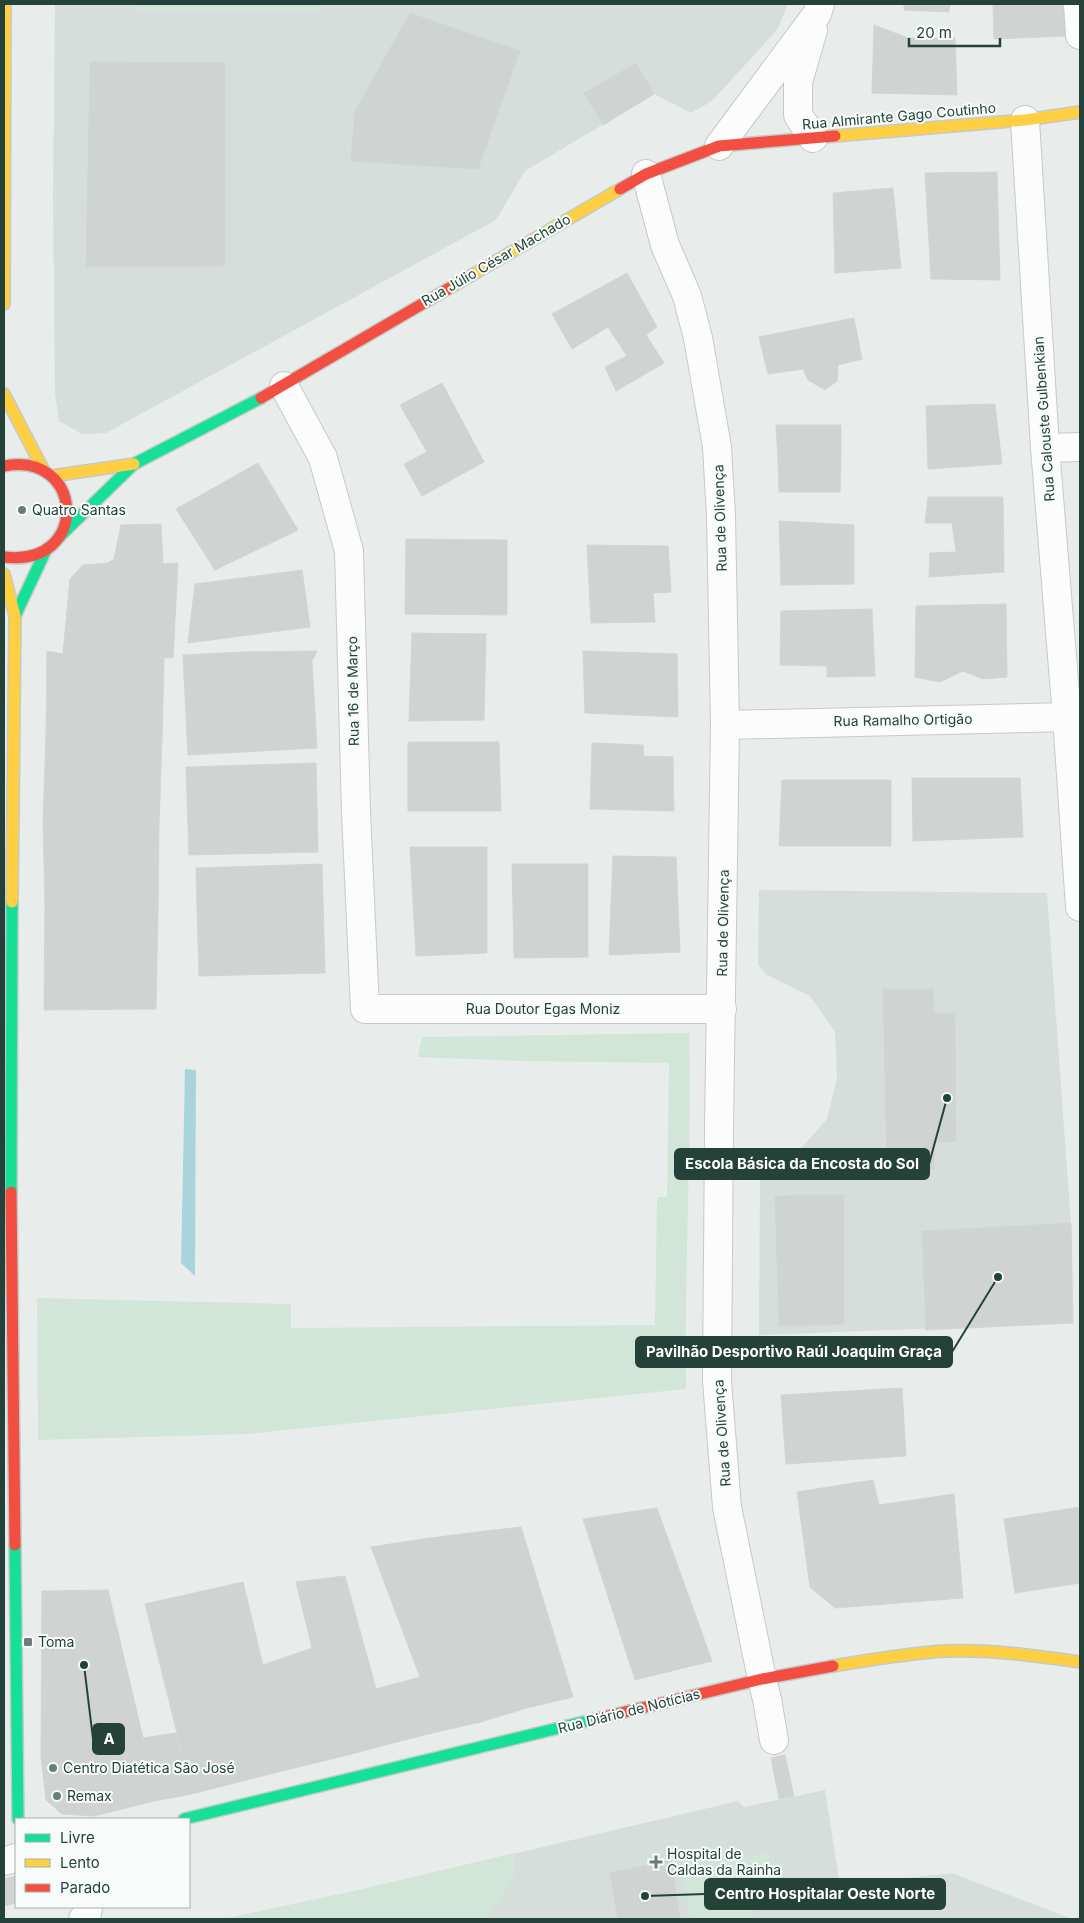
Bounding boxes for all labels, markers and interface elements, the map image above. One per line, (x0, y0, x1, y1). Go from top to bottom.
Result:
scale bar (909, 15, 1000, 47)
text: 20 m (916, 23, 952, 42)
street label: Rua Almirante Gago Coutinho (801, 99, 997, 132)
street label: Rua Júlio César Machado (418, 210, 573, 309)
street label: Rua Calouste Gulbenkian (1029, 336, 1058, 502)
street label: Rua de Olivença (709, 464, 730, 572)
place label: Quatro Santas (32, 501, 126, 518)
marker: Quatro Santas (16, 504, 28, 516)
street label: Rua 16 de Março (343, 636, 362, 746)
street label: Rua Ramalho Ortigão (833, 710, 973, 729)
street label: Rua de Olivença (713, 869, 732, 977)
street label: Rua Doutor Egas Moniz (466, 1000, 620, 1017)
callout: Escola Básica da Encosta do Sol (675, 1149, 929, 1179)
text: Escola Básica da Encosta do Sol (685, 1154, 919, 1173)
callout: Pavilhão Desportivo Raúl Joaquim Graça (636, 1337, 952, 1367)
text: Pavilhão Desportivo Raúl Joaquim Graça (646, 1342, 942, 1361)
street label: Rua de Olivença (709, 1379, 734, 1487)
place label: Toma (38, 1633, 74, 1650)
marker: Toma (22, 1636, 34, 1648)
street label: Rua Diário de Notícias (556, 1685, 702, 1736)
callout: A (93, 1724, 124, 1754)
text: A (103, 1729, 115, 1748)
place label: Centro Diatética São José (63, 1759, 235, 1776)
marker: Centro Diatética São José (47, 1762, 59, 1774)
place label: Remax (67, 1787, 112, 1804)
marker: Remax (51, 1790, 63, 1802)
legend (15, 1818, 190, 1908)
text: Livre (60, 1828, 95, 1847)
place label: Hospital de Caldas da Rainha (667, 1845, 781, 1878)
text: Lento (60, 1853, 100, 1872)
marker: Hospital de Caldas da Rainha (649, 1855, 663, 1869)
text: Parado (60, 1878, 110, 1897)
callout: Centro Hospitalar Oeste Norte (705, 1879, 945, 1909)
text: Centro Hospitalar Oeste Norte (715, 1884, 935, 1903)

